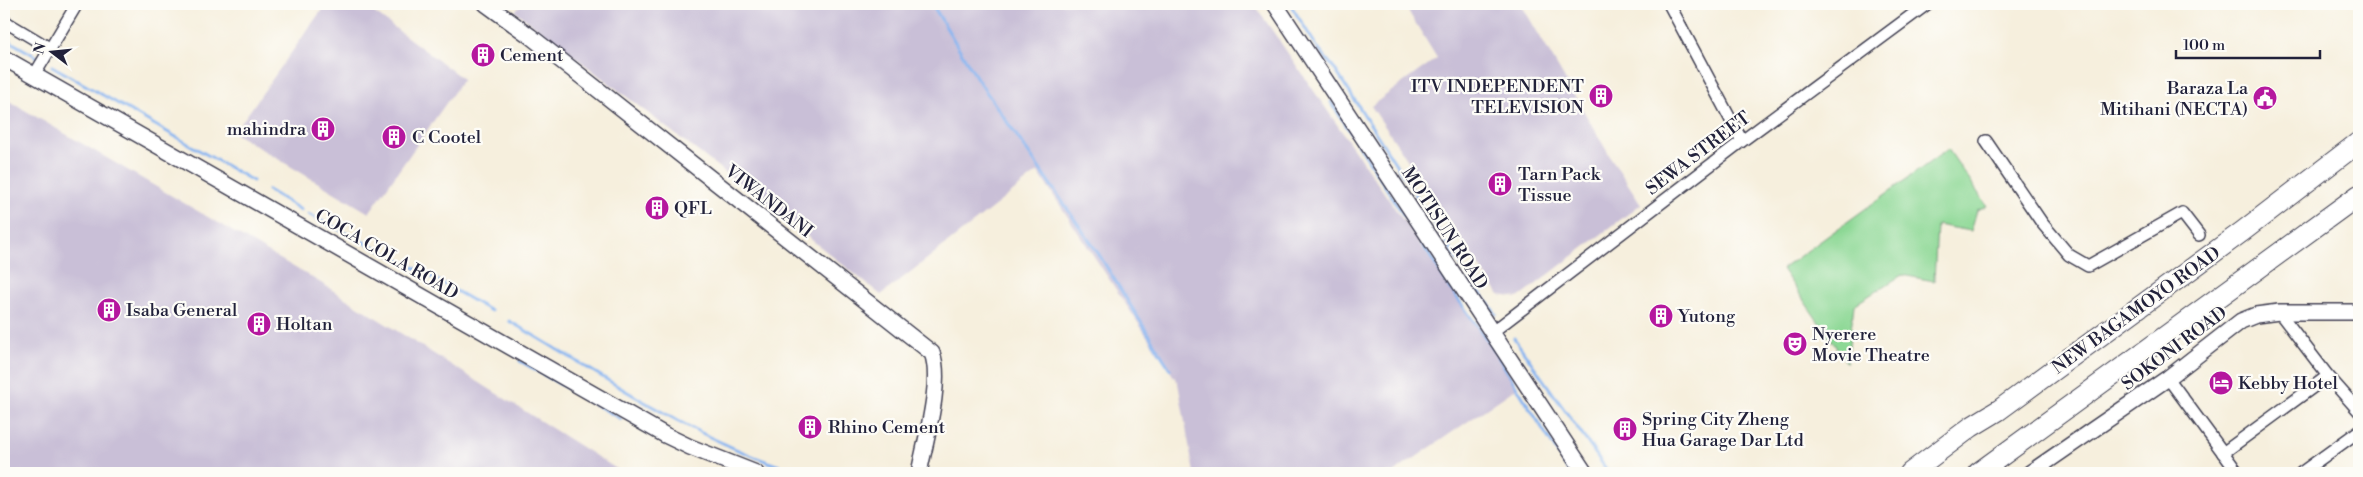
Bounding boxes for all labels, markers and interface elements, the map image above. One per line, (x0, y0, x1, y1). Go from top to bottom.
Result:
north arrow (28, 28, 78, 78)
scale bar (2176, 28, 2319, 60)
text: 100 m (2183, 36, 2225, 55)
text: N (30, 41, 51, 56)
building icon: Cement (470, 42, 496, 68)
place label: Cement (500, 44, 564, 67)
place label: ITV INDEPENDENT TELEVISION (1411, 75, 1585, 119)
place label: Baraza La Mitihani (NECTA) (2100, 77, 2249, 121)
building icon: ITV INDEPENDENT TELEVISION (1588, 83, 1614, 109)
public building icon: Baraza La Mitihani (NECTA) (2252, 85, 2278, 111)
street label: SEWA STREET (1641, 106, 1756, 200)
building icon: mahindra (310, 116, 336, 142)
place label: mahindra (227, 118, 307, 141)
building icon: C Cootel (381, 124, 407, 150)
place label: C Cootel (412, 126, 482, 149)
street label: VIWANDANI (719, 159, 818, 243)
street label: MOTISUN ROAD (1396, 162, 1493, 294)
place label: Tarn Pack Tissue (1518, 163, 1602, 207)
building icon: Tarn Pack Tissue (1487, 171, 1513, 197)
building icon: QFL (644, 195, 670, 221)
place label: QFL (674, 197, 712, 220)
street label: COCA COLA ROAD (311, 204, 463, 305)
street label: NEW BAGAMOYO ROAD (2047, 241, 2225, 379)
building icon: Isaba General (96, 297, 122, 323)
place label: Isaba General (126, 299, 238, 322)
street label: SOKONI ROAD (2117, 301, 2232, 396)
building icon: Yutong (1648, 303, 1674, 329)
place label: Yutong (1677, 305, 1736, 328)
building icon: Holtan (246, 311, 272, 337)
place label: Holtan (276, 313, 333, 336)
place label: Nyerere Movie Theatre (1812, 323, 1930, 367)
theatre icon: Nyerere Movie Theatre (1782, 331, 1808, 357)
hotel icon: Kebby Hotel (2208, 370, 2234, 396)
place label: Kebby Hotel (2238, 372, 2339, 395)
place label: Spring City Zheng Hua Garage Dar Ltd (1642, 408, 1804, 452)
building icon: Rhino Cement (797, 414, 823, 440)
place label: Rhino Cement (828, 416, 946, 439)
building icon: Spring City Zheng Hua Garage Dar Ltd (1612, 416, 1638, 442)

